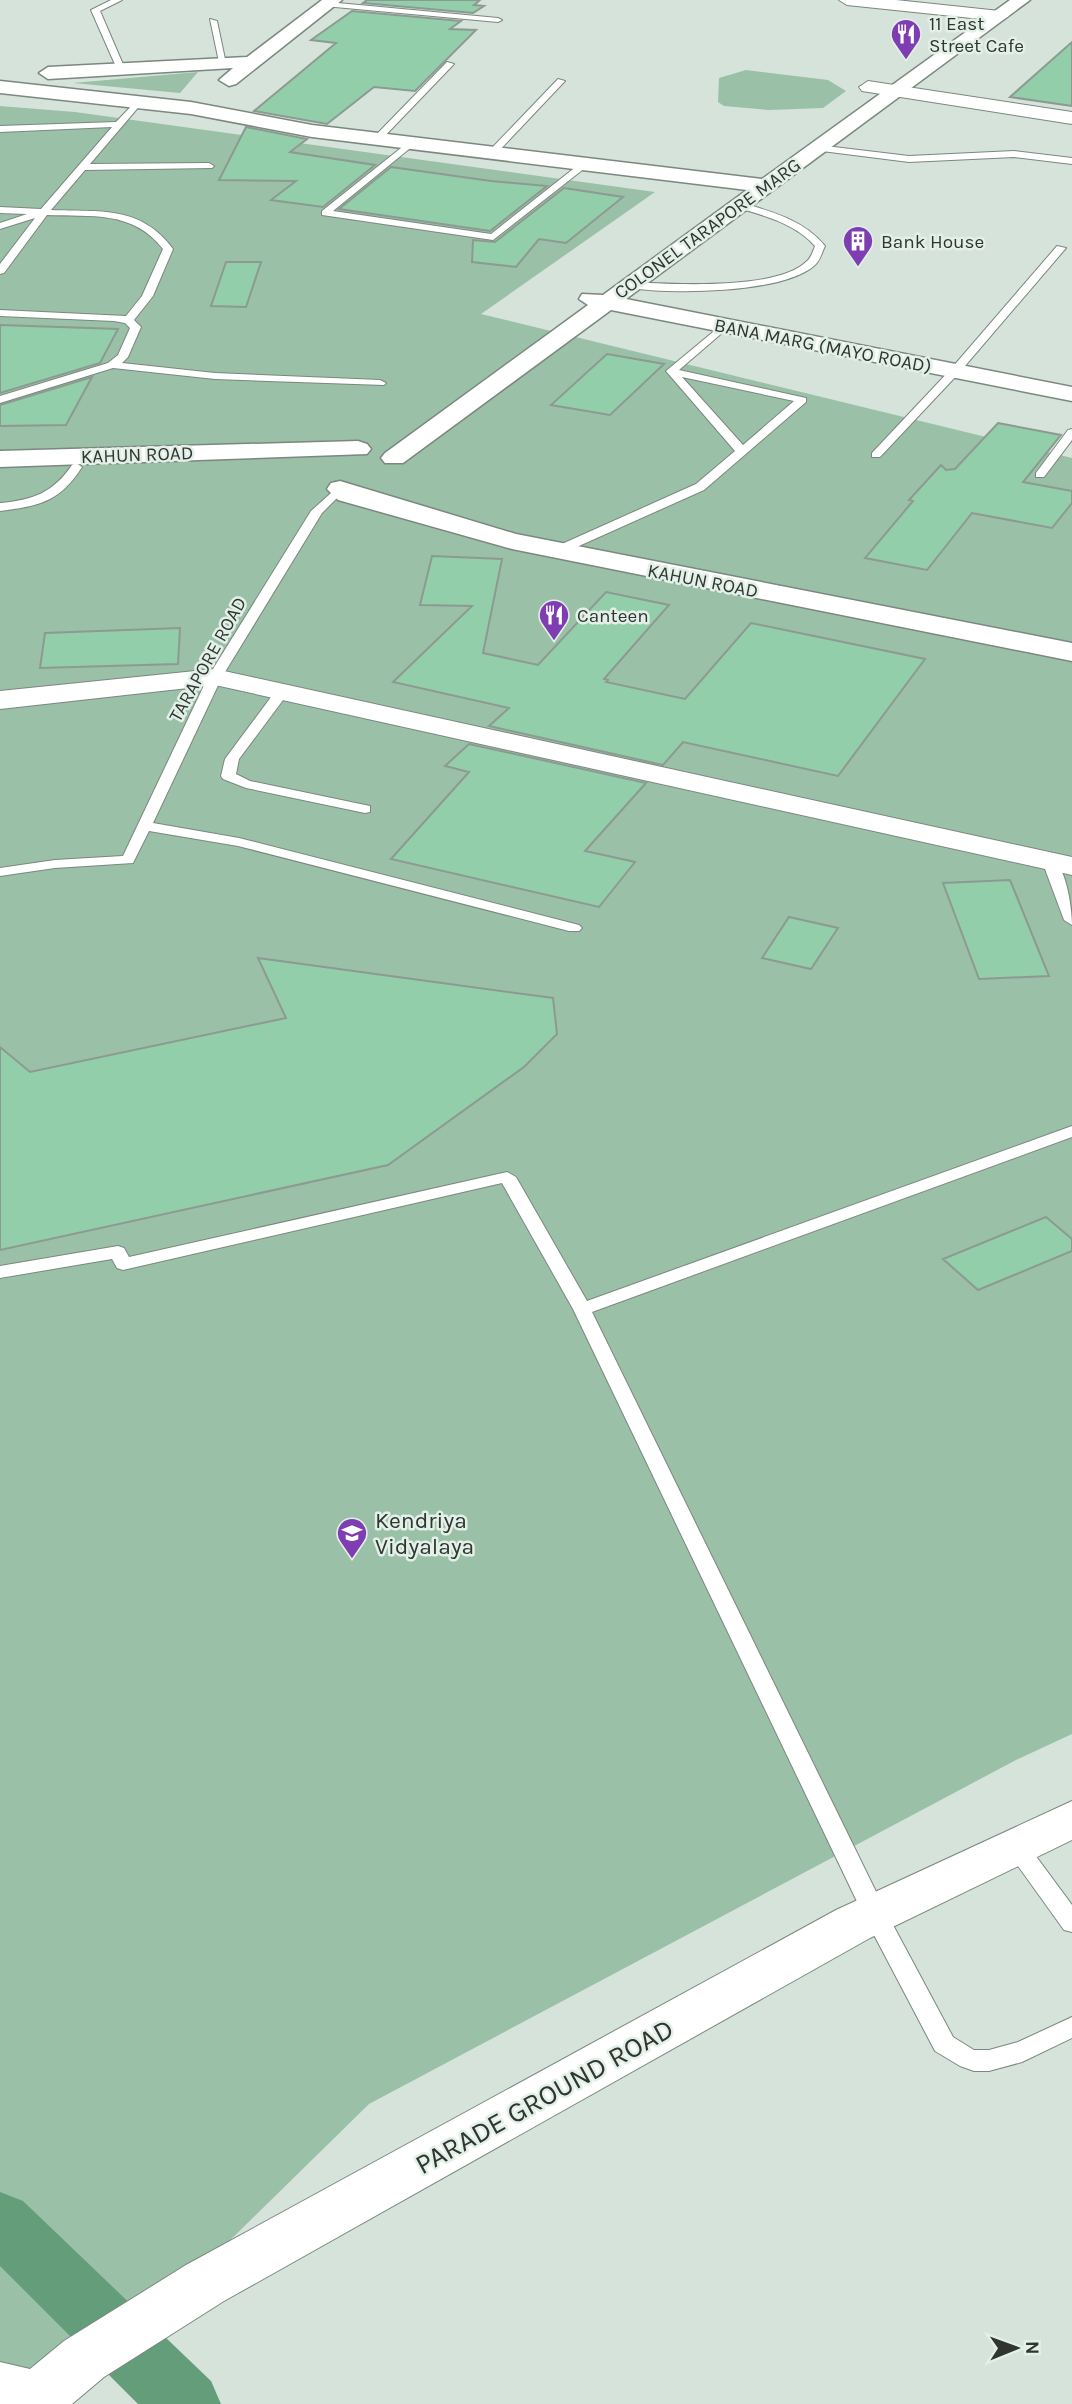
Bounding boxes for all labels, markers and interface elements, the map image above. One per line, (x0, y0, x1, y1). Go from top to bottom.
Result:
place label: 11 East Street Cafe (929, 13, 1024, 57)
restaurant icon: 11 East Street Cafe (889, 17, 923, 61)
street label: COLONEL TARAPORE MARG (610, 154, 805, 304)
building icon: Bank House (841, 224, 875, 268)
place label: Bank House (881, 231, 984, 253)
street label: BANA MARG (MAYO ROAD) (712, 314, 933, 378)
street label: KAHUN ROAD (80, 442, 194, 468)
street label: KAHUN ROAD (646, 559, 760, 603)
street label: TARAPORE ROAD (165, 593, 251, 726)
restaurant icon: Canteen (537, 598, 571, 642)
place label: Canteen (577, 605, 649, 627)
place label: Kendriya Vidyalaya (375, 1507, 474, 1560)
school or university icon: Kendriya Vidyalaya (335, 1516, 369, 1560)
street label: PARADE GROUND ROAD (409, 2012, 679, 2181)
north arrow (981, 2313, 1051, 2383)
text: N (1021, 2341, 1043, 2355)

